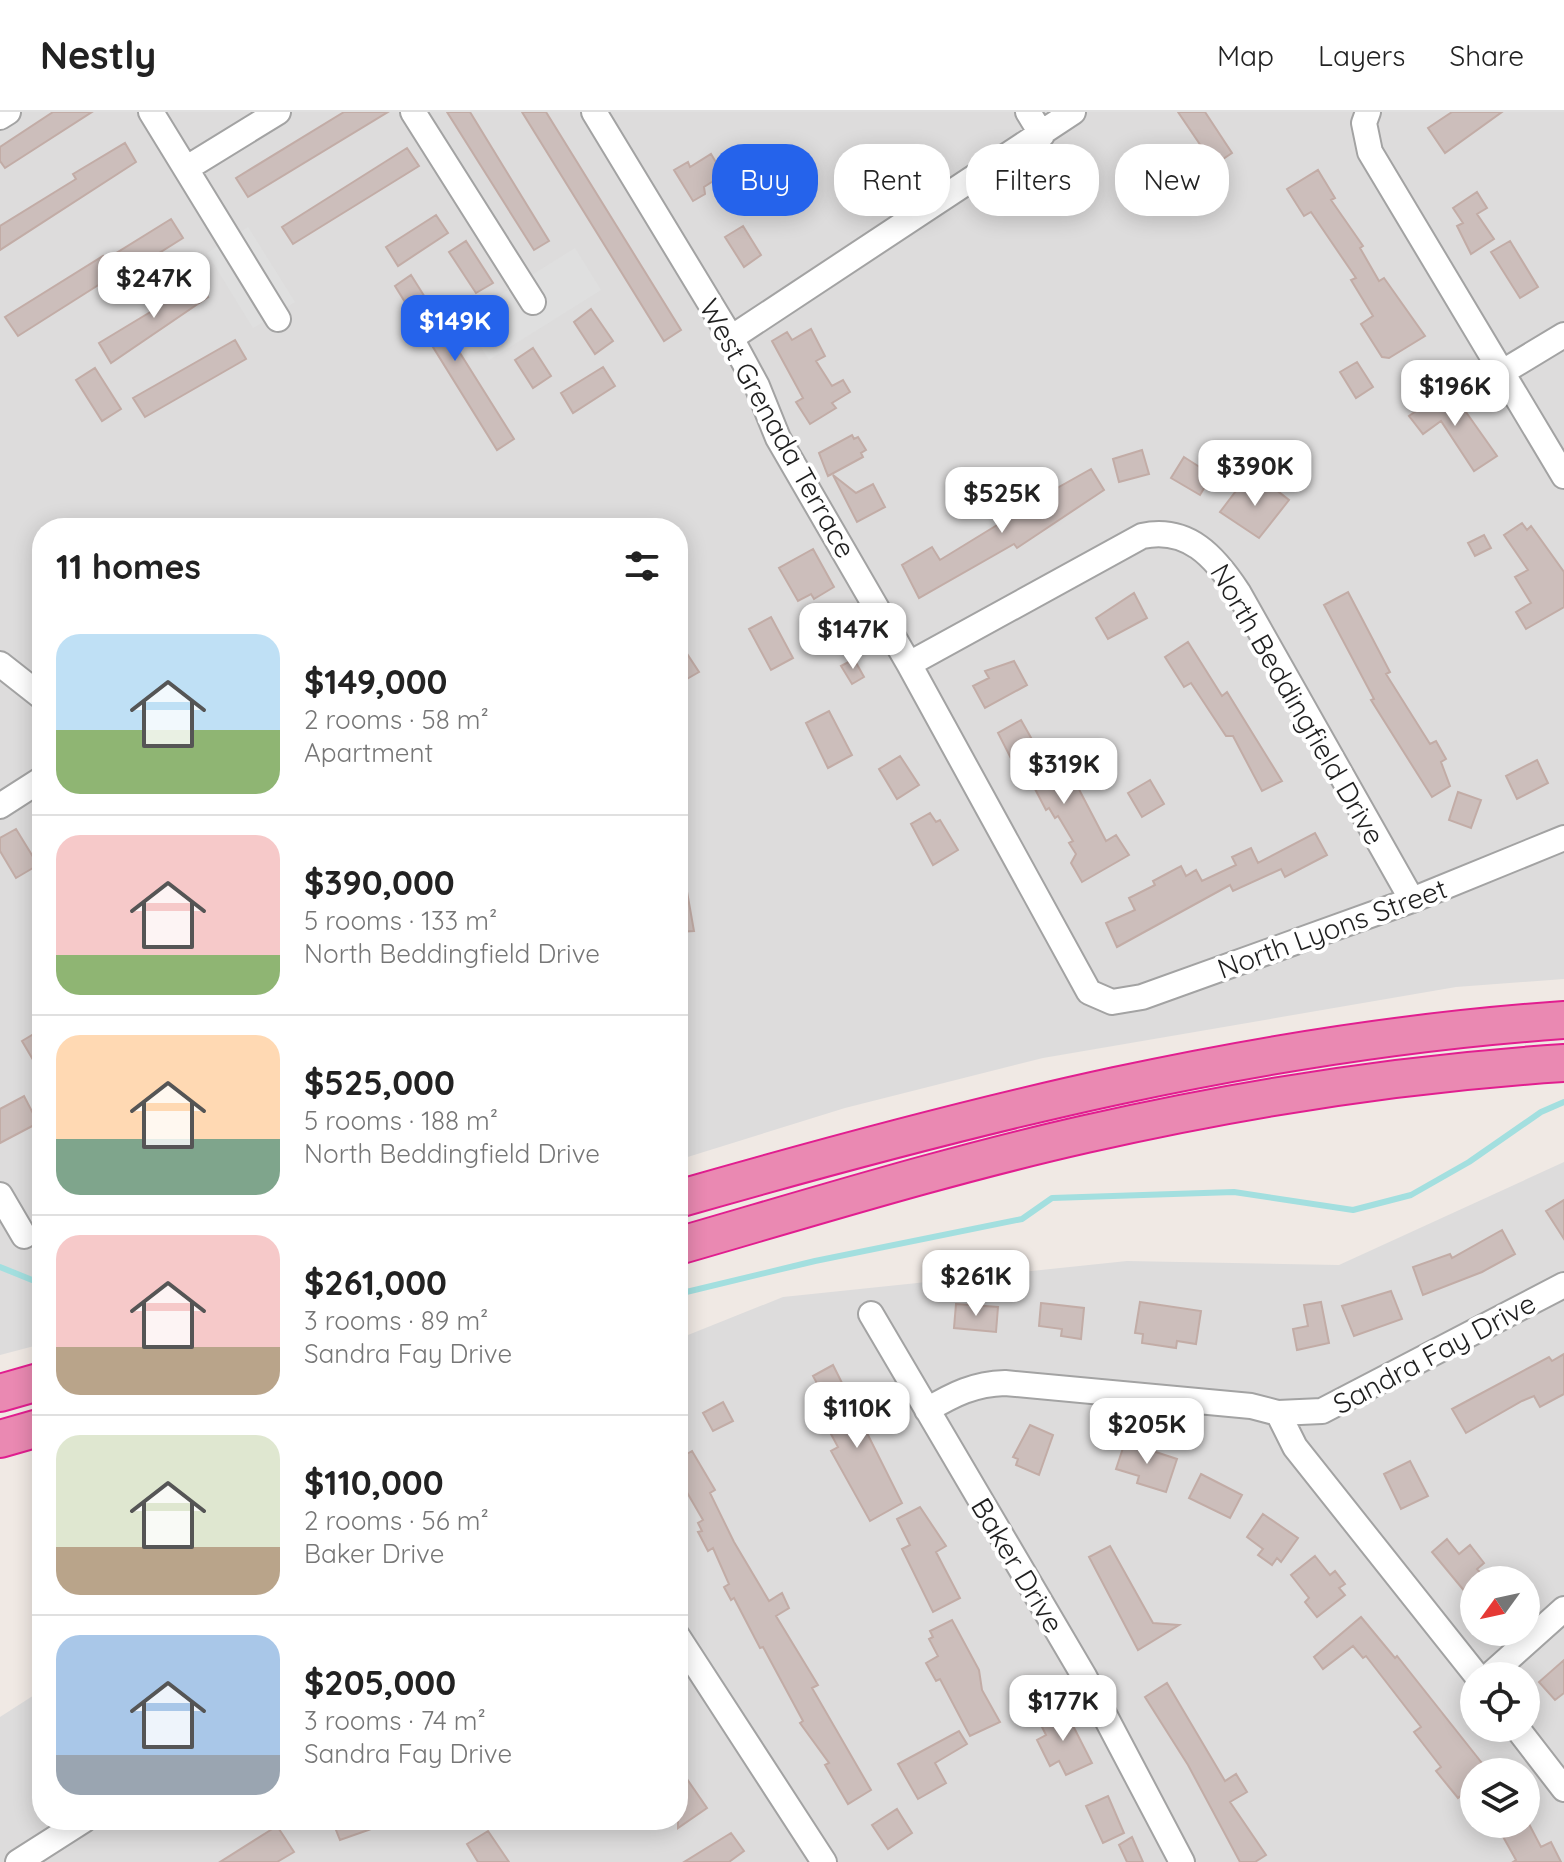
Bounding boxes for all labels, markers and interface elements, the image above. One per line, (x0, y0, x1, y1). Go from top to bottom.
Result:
text: Nestly (40, 31, 156, 79)
text: Map (1217, 38, 1274, 73)
text: Layers (1318, 38, 1405, 73)
text: Share (1449, 38, 1524, 73)
chip: Buy (712, 144, 818, 216)
chip: Rent (834, 144, 950, 216)
chip: Filters (966, 144, 1099, 216)
chip: New (1115, 144, 1229, 216)
pin: $247K (98, 252, 210, 320)
text: $247K (116, 261, 192, 294)
street label: West Grenada Terrace (692, 292, 864, 564)
pin: $149K (399, 295, 511, 363)
text: $149K (419, 304, 491, 337)
pin: $196K (1399, 360, 1511, 428)
text: $196K (1419, 369, 1491, 402)
pin: $390K (1199, 440, 1311, 508)
text: $390K (1216, 449, 1294, 482)
pin: $525K (946, 467, 1058, 535)
text: $525K (963, 476, 1041, 509)
icon: filters (620, 544, 664, 588)
text: 11 homes (56, 545, 201, 588)
street label: North Beddingfield Drive (1203, 557, 1393, 851)
pin: $147K (797, 603, 909, 671)
text: $147K (817, 612, 889, 645)
text: $149,000 (304, 660, 447, 703)
icon: home (120, 666, 216, 762)
text: 2 rooms · 58 m² (304, 703, 489, 736)
text: Apartment (304, 736, 433, 769)
pin: $319K (1008, 738, 1120, 806)
text: $319K (1028, 747, 1100, 780)
text: $390,000 (304, 861, 455, 904)
icon: home (120, 867, 216, 963)
street label: North Lyons Street (1213, 870, 1451, 986)
text: 5 rooms · 133 m² (304, 904, 497, 937)
text: North Beddingfield Drive (304, 937, 600, 970)
text: $525,000 (304, 1061, 455, 1104)
icon: home (120, 1067, 216, 1163)
text: 5 rooms · 188 m² (304, 1104, 498, 1137)
text: North Beddingfield Drive (304, 1137, 600, 1170)
pin: $261K (920, 1250, 1032, 1318)
text: $261K (940, 1259, 1012, 1292)
text: $261,000 (304, 1261, 447, 1304)
icon: home (120, 1267, 216, 1363)
street label: Sandra Fay Drive (1327, 1285, 1541, 1421)
text: 3 rooms · 89 m² (304, 1304, 488, 1337)
text: Sandra Fay Drive (304, 1337, 512, 1370)
pin: $110K (801, 1382, 913, 1450)
text: $110K (823, 1391, 891, 1424)
pin: $205K (1091, 1398, 1203, 1466)
text: $205K (1108, 1407, 1186, 1440)
text: $110,000 (304, 1461, 444, 1504)
icon: home (120, 1467, 216, 1563)
street label: Baker Drive (964, 1491, 1072, 1639)
text: 2 rooms · 56 m² (304, 1504, 489, 1537)
text: Baker Drive (304, 1537, 444, 1570)
north arrow (1460, 1566, 1540, 1646)
map controls (1460, 1566, 1540, 1838)
text: $205,000 (304, 1661, 456, 1704)
button: locate (1460, 1662, 1540, 1742)
icon: home (120, 1667, 216, 1763)
pin: $177K (1007, 1675, 1119, 1743)
text: $177K (1027, 1684, 1099, 1717)
text: 3 rooms · 74 m² (304, 1704, 486, 1737)
text: Sandra Fay Drive (304, 1737, 512, 1770)
button: layers (1460, 1758, 1540, 1838)

